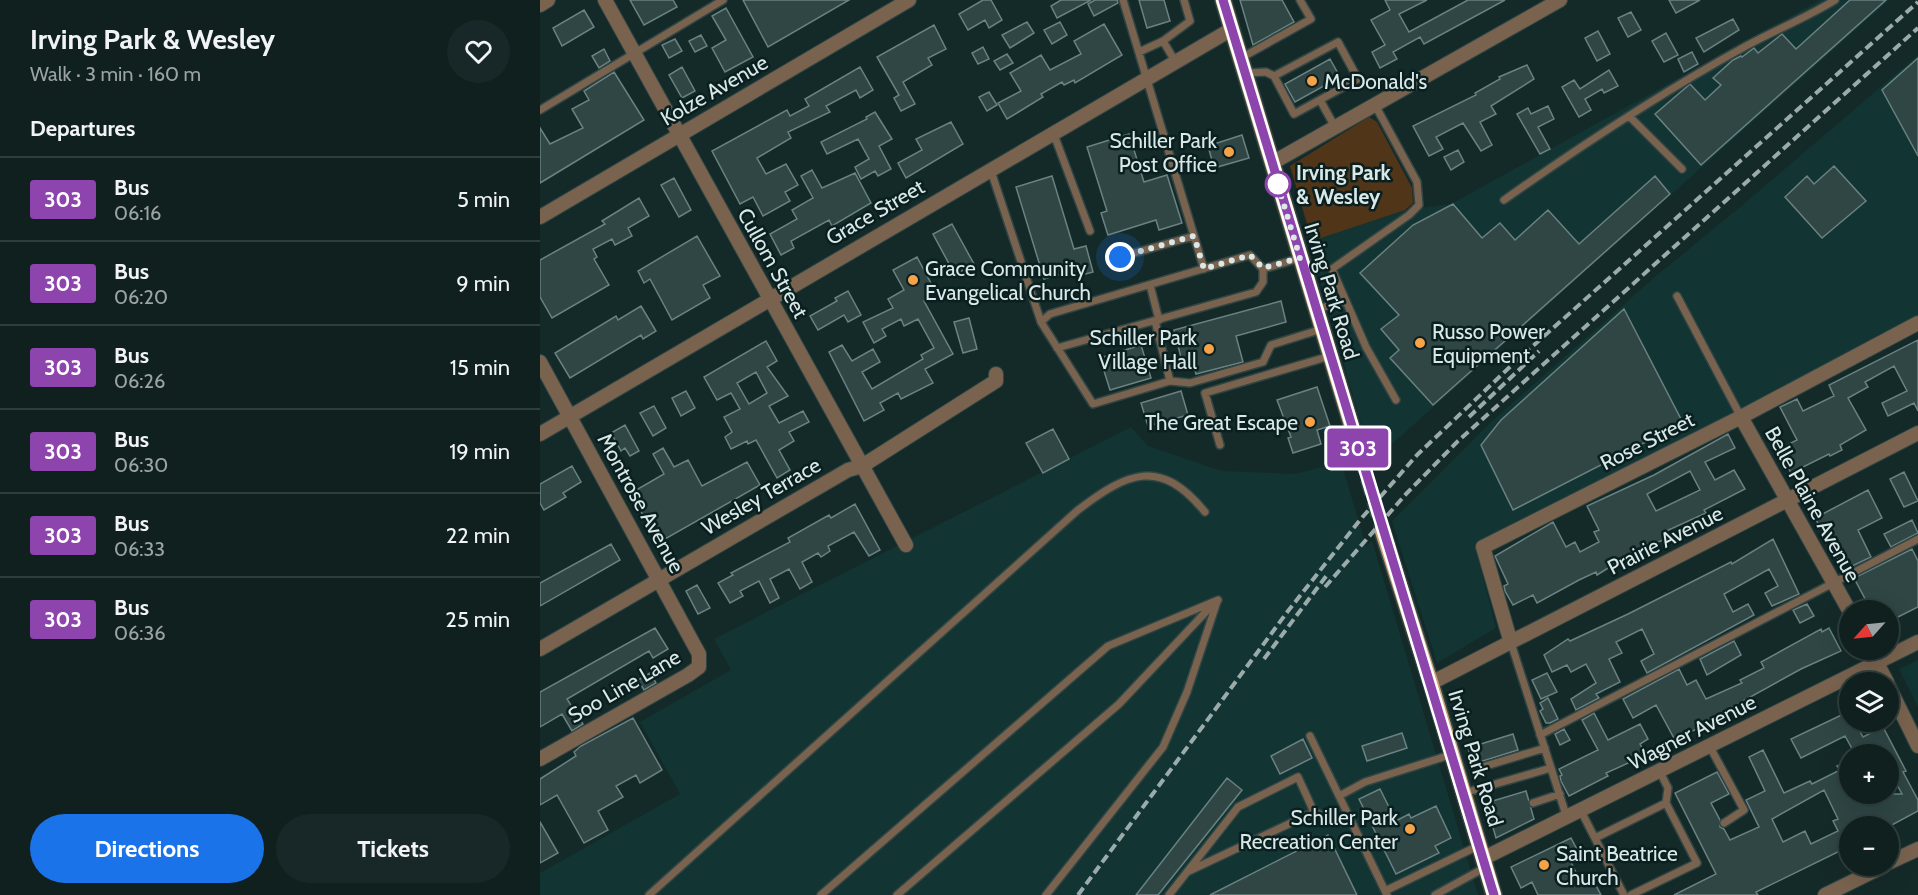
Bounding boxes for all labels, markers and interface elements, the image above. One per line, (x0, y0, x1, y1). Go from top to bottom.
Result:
button: heart (447, 20, 510, 83)
text: Irving Park & Wesley (30, 22, 275, 56)
street label: Kolze Avenue (656, 49, 772, 131)
text: Walk · 3 min · 160 m (30, 62, 201, 86)
place label: McDonald's (1324, 69, 1428, 94)
marker: McDonald's (1305, 74, 1319, 88)
text: Departures (30, 115, 135, 142)
place label: Schiller Park Post Office (1110, 128, 1218, 177)
marker: Schiller Park Post Office (1222, 145, 1236, 159)
place label: Irving Park & Wesley (1296, 160, 1392, 209)
marker: Irving Park & Wesley (1265, 171, 1291, 197)
text: Bus (114, 174, 149, 201)
street label: Grace Street (821, 174, 929, 250)
text: 5 min (457, 186, 510, 213)
text: 303 (44, 187, 82, 212)
text: 06:16 (114, 201, 161, 225)
street label: Cullom Street (732, 204, 814, 322)
street label: Irving Park Road (1299, 220, 1365, 362)
your location (1105, 242, 1135, 272)
place label: Grace Community Evangelical Church (925, 256, 1091, 305)
text: Bus (114, 258, 149, 285)
text: 9 min (456, 270, 510, 297)
text: 303 (44, 271, 82, 296)
marker: Grace Community Evangelical Church (906, 273, 920, 287)
text: 06:20 (114, 285, 168, 309)
place label: Russo Power Equipment (1432, 319, 1545, 368)
place label: Schiller Park Village Hall (1090, 325, 1198, 374)
marker: Russo Power Equipment (1413, 336, 1427, 350)
text: Bus (114, 342, 149, 369)
marker: Schiller Park Village Hall (1202, 342, 1216, 356)
text: 15 min (450, 354, 510, 381)
text: 303 (44, 355, 82, 380)
text: 06:26 (114, 369, 165, 393)
street label: Rose Street (1596, 407, 1698, 475)
place label: The Great Escape (1145, 410, 1298, 435)
marker: The Great Escape (1303, 415, 1317, 429)
street label: Belle Plaine Avenue (1760, 422, 1866, 586)
text: Bus (114, 426, 149, 453)
line badge: 303 (1324, 428, 1392, 468)
street label: Montrose Avenue (592, 429, 690, 577)
text: 303 (1339, 436, 1377, 461)
text: 19 min (449, 438, 510, 465)
text: 303 (44, 439, 82, 464)
street label: Wesley Terrace (697, 452, 825, 540)
text: 06:30 (114, 453, 168, 477)
street label: Prairie Avenue (1603, 500, 1727, 580)
text: Bus (114, 510, 149, 537)
text: 22 min (446, 522, 510, 549)
text: 303 (44, 523, 82, 548)
text: 06:33 (114, 537, 165, 561)
text: Bus (114, 594, 149, 621)
north arrow (1839, 600, 1899, 660)
map controls (1839, 600, 1899, 876)
text: 25 min (445, 606, 510, 633)
text: 303 (44, 607, 82, 632)
text: 06:36 (114, 621, 166, 645)
street label: Soo Line Lane (563, 644, 685, 728)
button: layers (1839, 672, 1899, 732)
street label: Irving Park Road (1443, 687, 1509, 829)
street label: Wagner Avenue (1624, 689, 1760, 775)
button: + (1839, 744, 1899, 804)
place label: Schiller Park Recreation Center (1240, 805, 1399, 854)
button: Directions (30, 814, 264, 883)
button: Tickets (276, 814, 510, 883)
button: − (1839, 816, 1899, 876)
marker: Schiller Park Recreation Center (1403, 822, 1417, 836)
place label: Saint Beatrice Church (1556, 841, 1678, 890)
marker: Saint Beatrice Church (1537, 858, 1551, 872)

